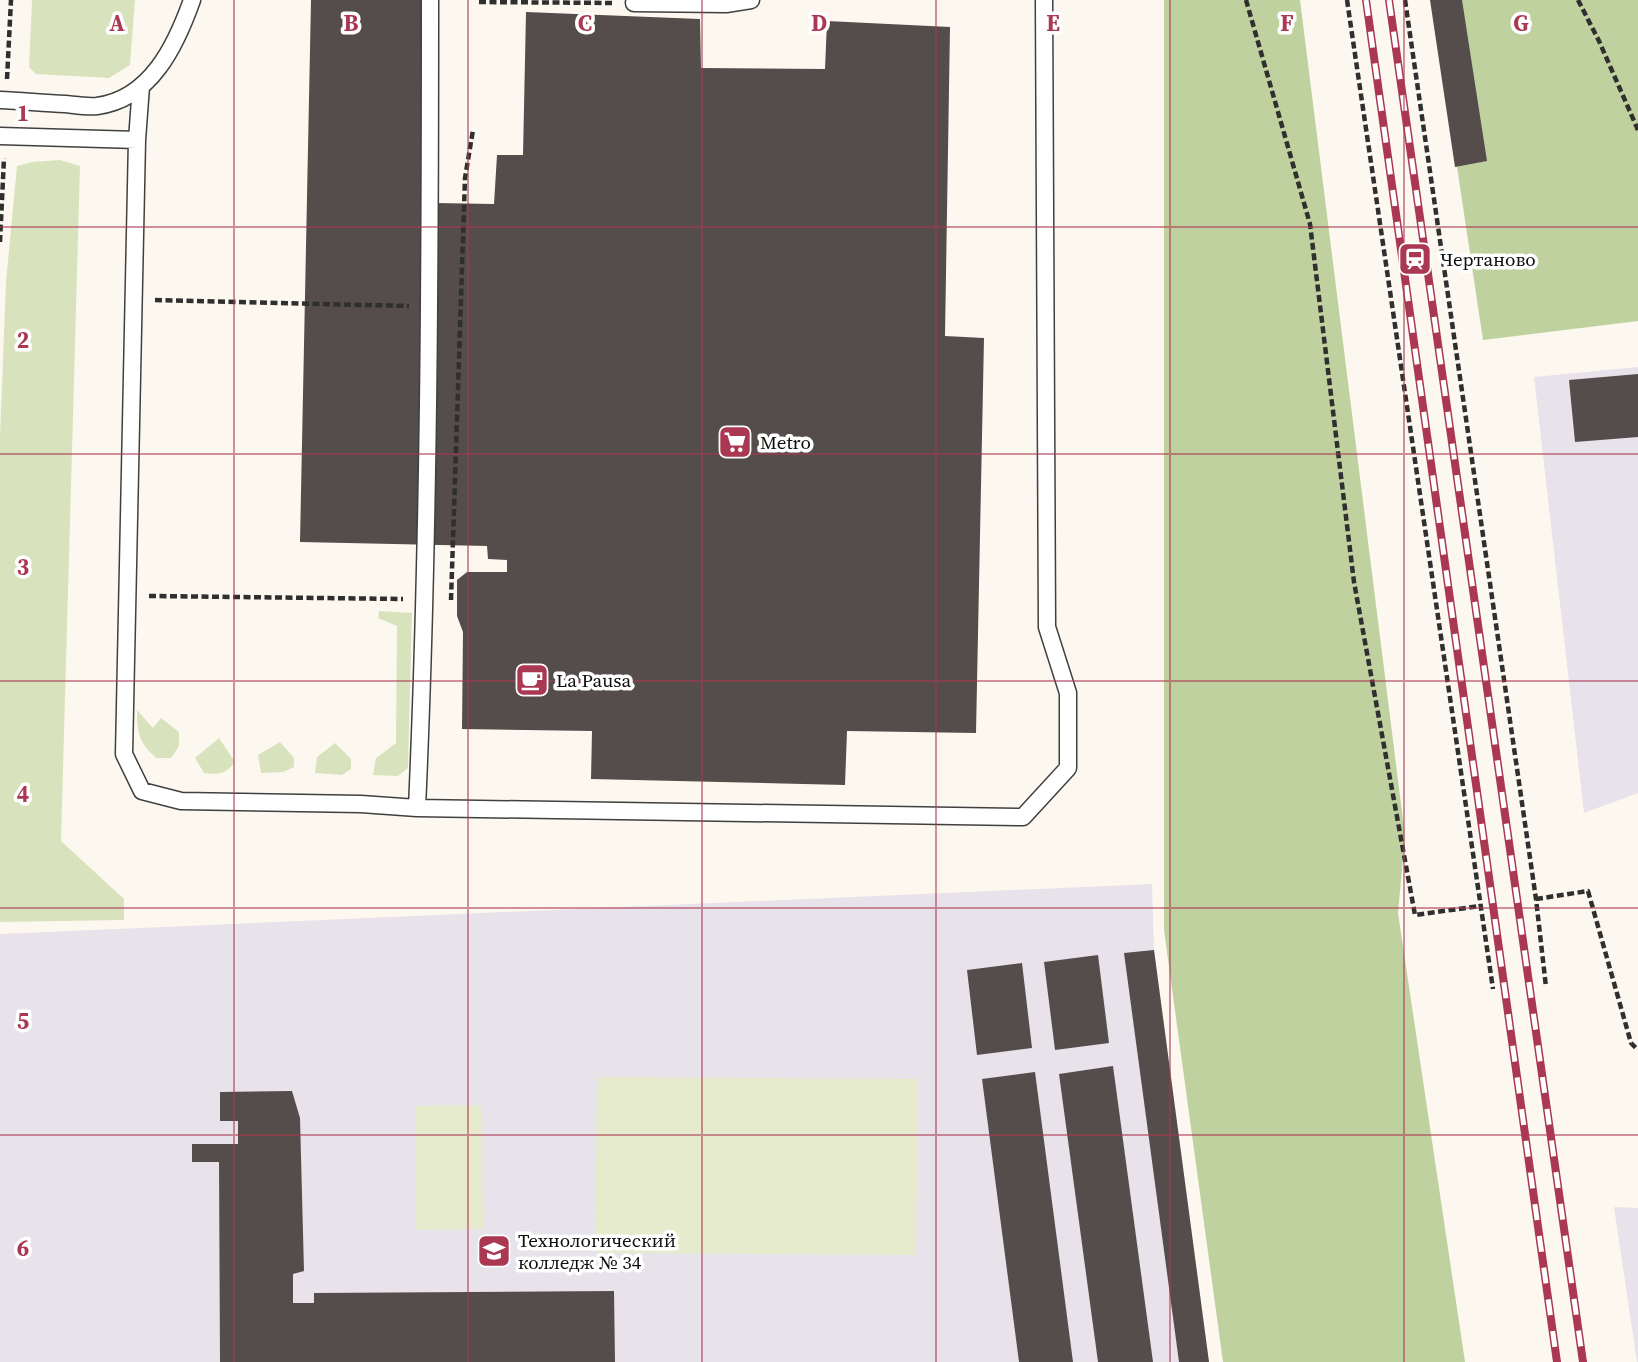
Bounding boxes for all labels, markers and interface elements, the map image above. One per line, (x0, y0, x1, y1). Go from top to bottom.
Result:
text: A (109, 7, 125, 39)
text: B (344, 7, 359, 39)
text: C (578, 7, 592, 39)
text: D (811, 7, 827, 39)
text: E (1046, 7, 1060, 39)
text: F (1280, 7, 1294, 39)
text: G (1513, 7, 1529, 39)
text: 1 (17, 97, 29, 129)
station icon: Чертаново (1396, 240, 1434, 278)
place label: Чертаново (1440, 246, 1536, 272)
text: 2 (17, 324, 29, 356)
supermarket icon: Metro (716, 423, 754, 461)
place label: Metro (760, 429, 811, 455)
text: 3 (17, 551, 29, 583)
cafe icon: La Pausa (513, 661, 551, 699)
place label: La Pausa (556, 667, 632, 693)
text: 4 (17, 778, 29, 810)
text: 5 (17, 1005, 29, 1037)
place label: Технологический колледж № 34 (518, 1227, 676, 1275)
text: 6 (17, 1232, 29, 1264)
school or university icon: Технологический колледж № 34 (475, 1232, 513, 1270)

